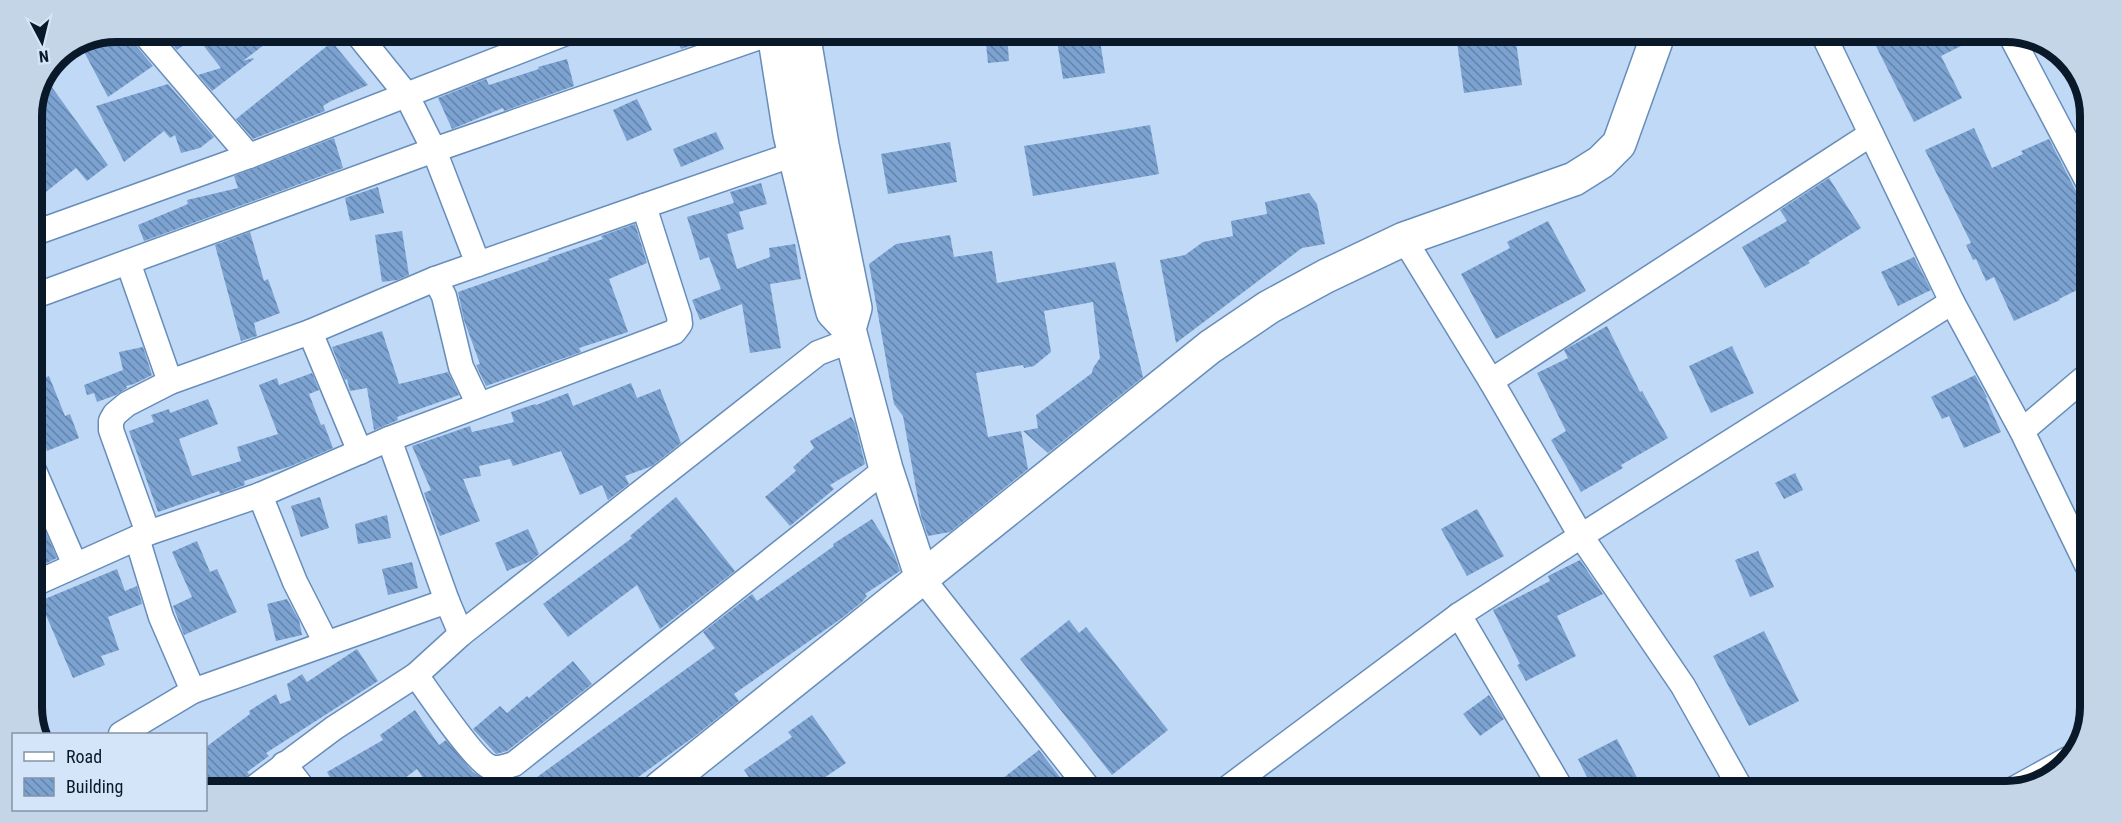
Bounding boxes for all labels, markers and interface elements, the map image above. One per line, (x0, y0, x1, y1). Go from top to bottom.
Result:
north arrow (12, 12, 72, 72)
text: N (38, 46, 50, 66)
legend (12, 733, 207, 811)
text: Road (66, 746, 102, 767)
text: Building (66, 776, 123, 797)

